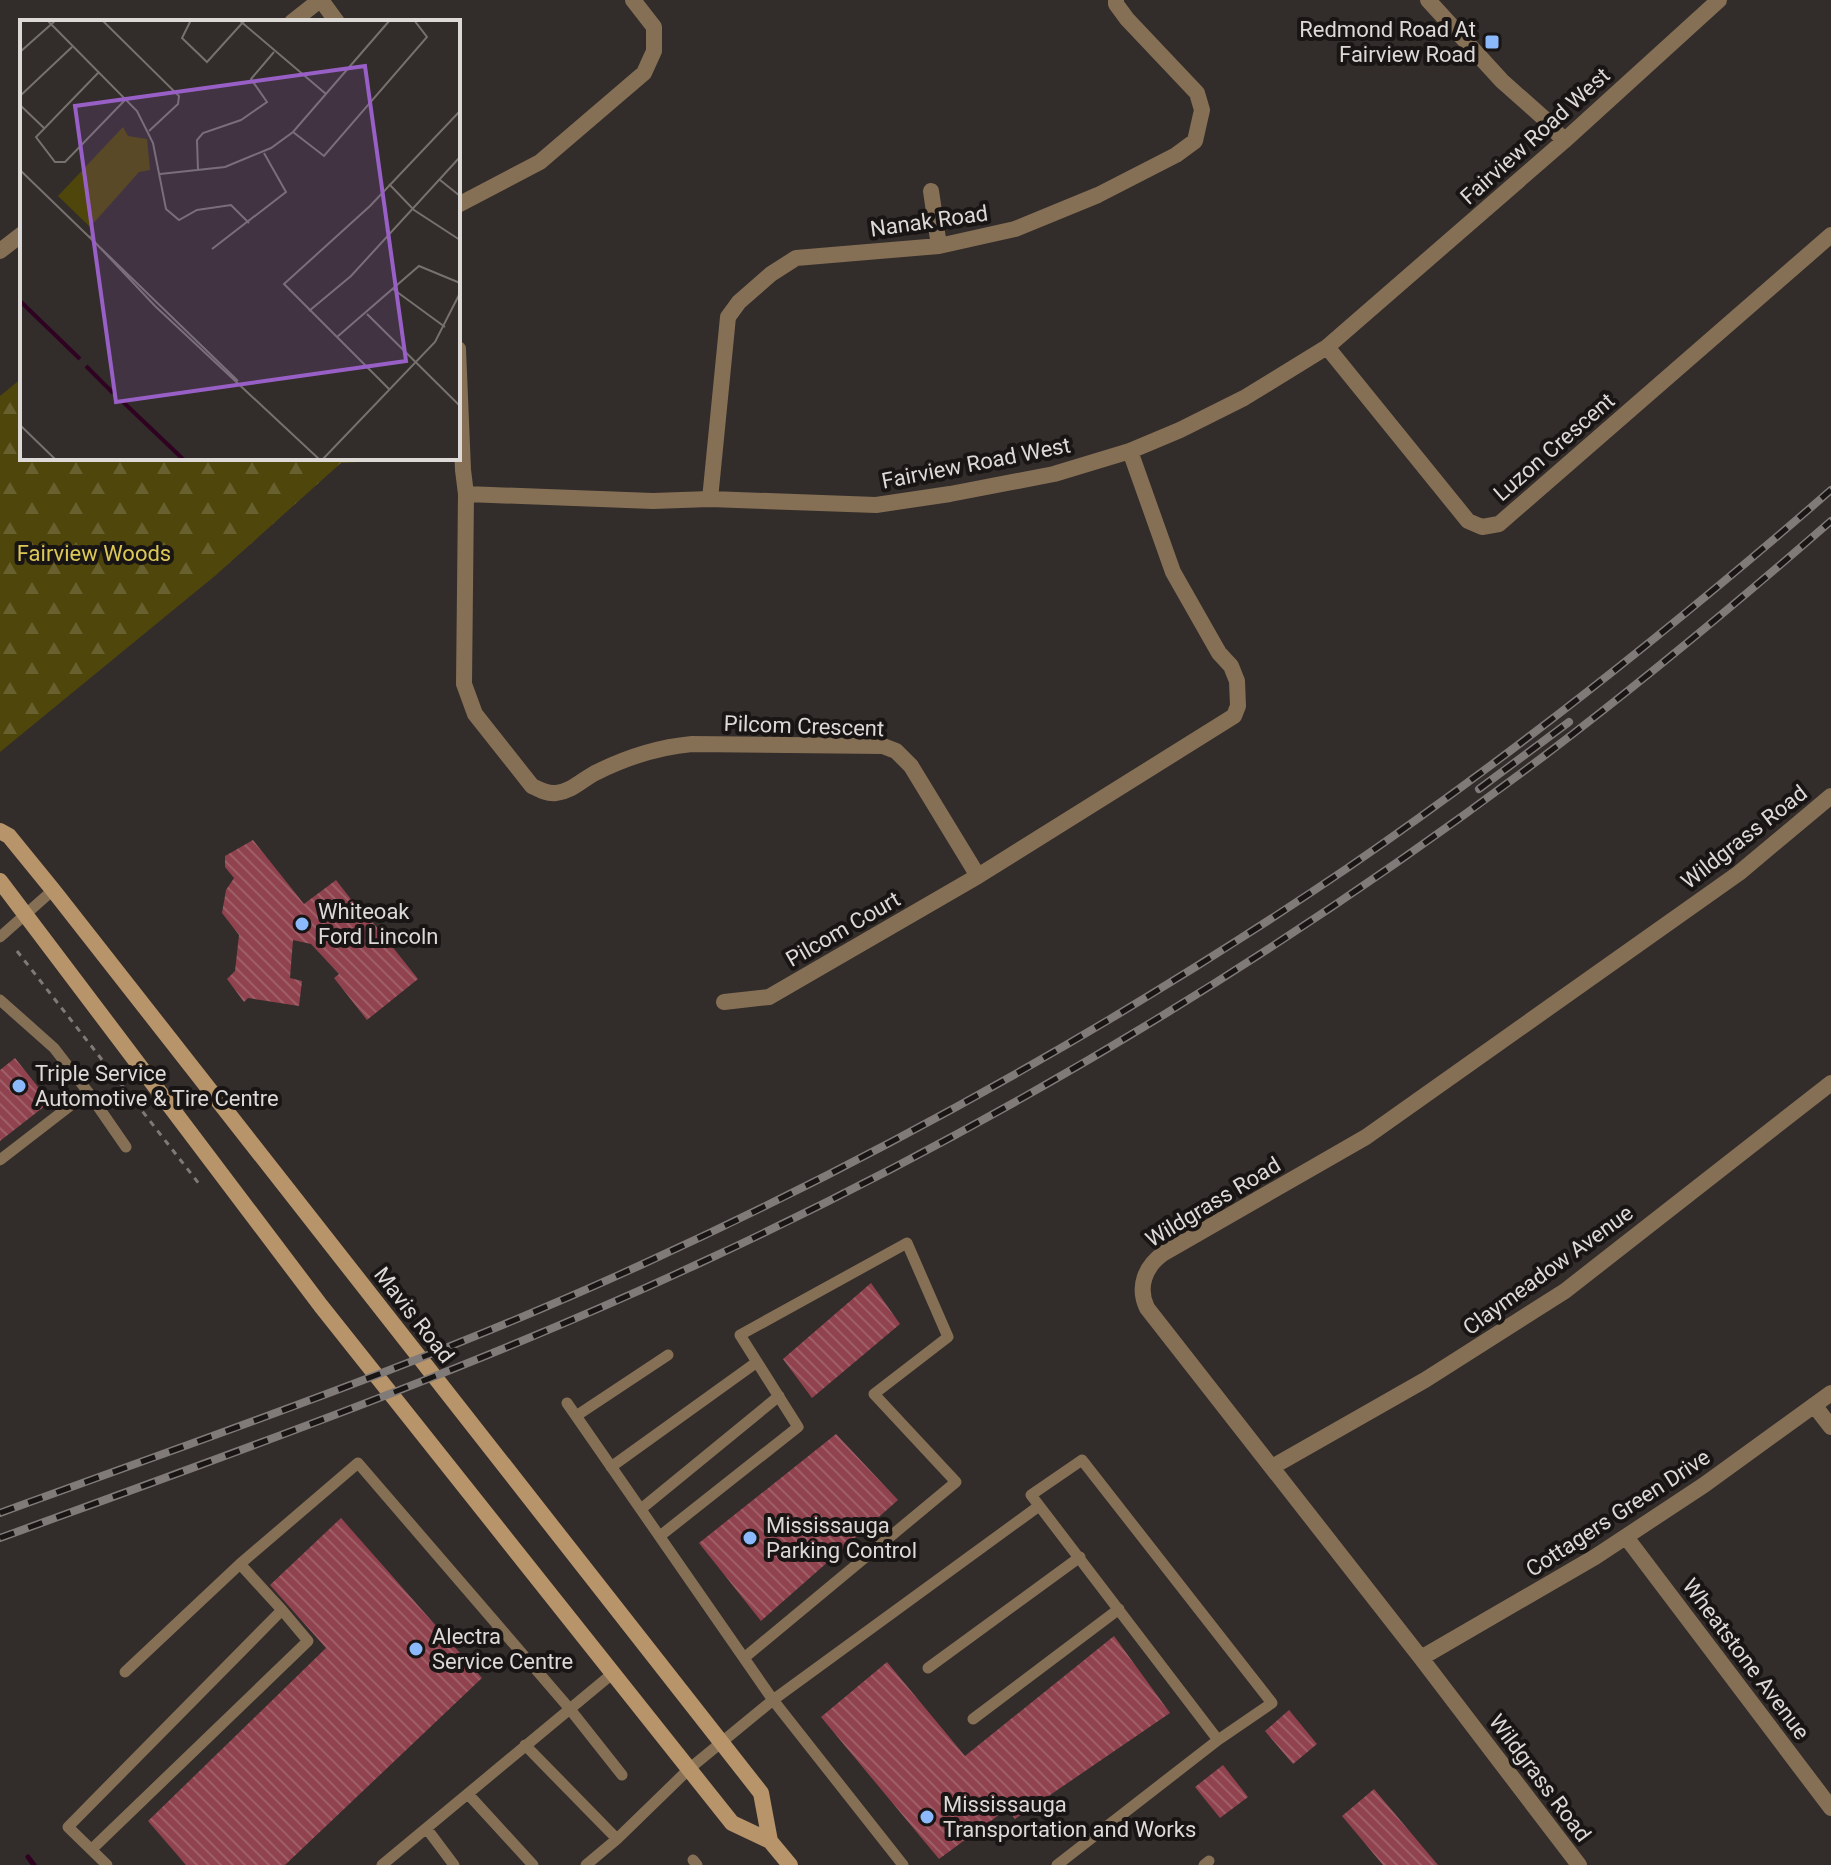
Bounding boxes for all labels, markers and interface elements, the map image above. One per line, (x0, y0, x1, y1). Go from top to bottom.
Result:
place label: Redmond Road At Fairview Road (1299, 17, 1476, 67)
inset map (20, 20, 460, 460)
marker: Redmond Road At Fairview Road (1483, 33, 1501, 51)
street label: Fairview Road West (1455, 63, 1615, 209)
street label: Nanak Road (868, 200, 990, 242)
street label: Luzon Crescent (1489, 388, 1619, 506)
street label: Fairview Road West (879, 432, 1073, 494)
park label: Fairview Woods (17, 541, 171, 566)
street label: Pilcom Crescent (723, 711, 885, 741)
street label: Wildgrass Road (1676, 780, 1812, 894)
street label: Pilcom Court (782, 886, 904, 972)
place label: Whiteoak Ford Lincoln (318, 899, 439, 949)
marker: Whiteoak Ford Lincoln (293, 915, 311, 933)
place label: Triple Service Automotive & Tire Centre (35, 1061, 279, 1111)
marker: Triple Service Automotive & Tire Centre (10, 1077, 28, 1095)
street label: Wildgrass Road (1141, 1152, 1285, 1252)
street label: Claymeadow Avenue (1458, 1200, 1638, 1340)
street label: Mavis Road (369, 1262, 459, 1368)
street label: Cottagers Green Drive (1521, 1444, 1715, 1582)
place label: Mississauga Parking Control (766, 1513, 917, 1563)
marker: Mississauga Parking Control (741, 1529, 759, 1547)
street label: Wheatstone Avenue (1677, 1574, 1815, 1744)
place label: Alectra Service Centre (432, 1624, 573, 1674)
marker: Alectra Service Centre (407, 1640, 425, 1658)
street label: Wildgrass Road (1484, 1710, 1596, 1846)
place label: Mississauga Transportation and Works (943, 1792, 1196, 1842)
marker: Mississauga Transportation and Works (918, 1808, 936, 1826)

